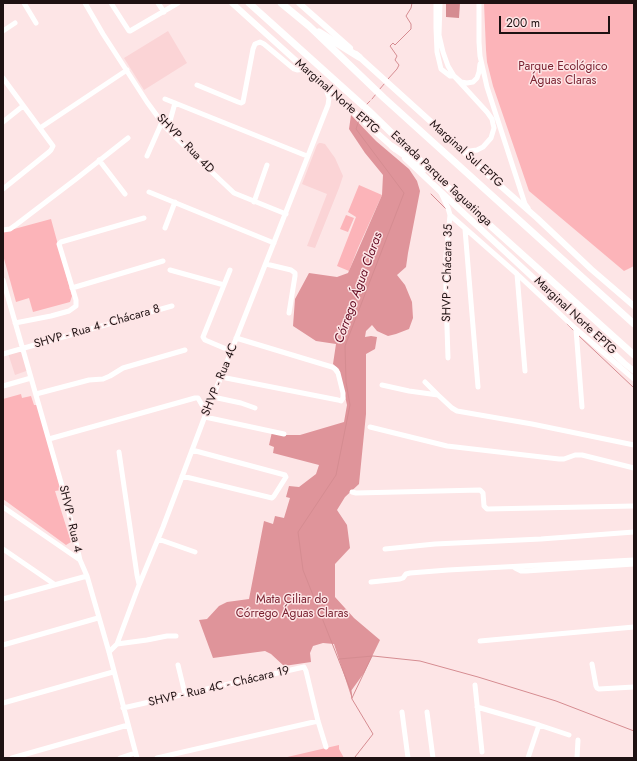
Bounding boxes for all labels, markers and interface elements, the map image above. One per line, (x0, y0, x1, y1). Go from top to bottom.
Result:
scale bar (501, 8, 612, 34)
text: 200 m (506, 14, 540, 32)
street label: Marginal Norte EPTG (292, 56, 382, 138)
park label: Parque Ecológico Águas Claras (518, 60, 608, 88)
street label: SHVP - Rua 4D (153, 111, 217, 177)
street label: Marginal Sul EPTG (426, 117, 506, 191)
street label: Estrada Parque Taguatinga (387, 128, 495, 230)
street label: SHVP - Chácara 35 (440, 224, 456, 322)
water label: Córrego Água Claras (332, 230, 386, 346)
street label: Marginal Norte EPTG (531, 274, 619, 358)
street label: SHVP - Rua 4 - Chácara 8 (32, 302, 162, 352)
street label: SHVP - Rua 4C (199, 342, 241, 418)
street label: SHVP - Rua 4 (55, 484, 85, 554)
park label: Mata Ciliar do Córrego Águas Claras (236, 593, 348, 621)
street label: SHVP - Rua 4C - Chácara 19 (147, 664, 291, 710)

